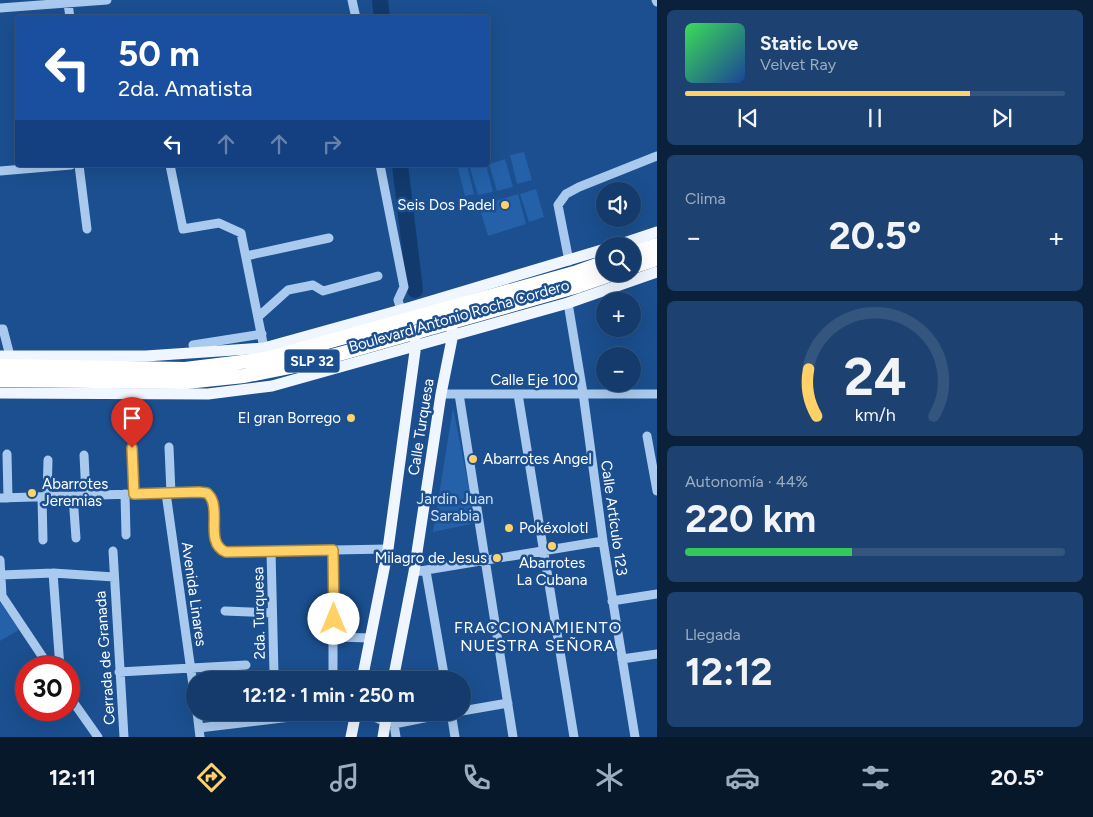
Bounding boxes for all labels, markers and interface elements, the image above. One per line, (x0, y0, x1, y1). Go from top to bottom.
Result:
text: Static Love (760, 32, 858, 55)
text: 50 m (118, 33, 200, 75)
icon: left (35, 35, 100, 100)
text: Velvet Ray (760, 55, 836, 74)
text: 2da. Amatista (118, 75, 252, 102)
icon: previous (734, 104, 762, 132)
icon: pause (861, 104, 889, 132)
icon: next (988, 104, 1016, 132)
icon: left (159, 130, 187, 158)
icon: ahead (212, 130, 240, 158)
icon: ahead (265, 130, 293, 158)
icon: right (318, 130, 346, 158)
map controls (596, 182, 641, 392)
button: sound (596, 182, 641, 227)
text: Clima (685, 189, 726, 208)
place label: Seis Dos Padel (397, 196, 495, 214)
marker: Seis Dos Padel (499, 199, 511, 211)
text: 20.5° (829, 213, 921, 259)
text: − (685, 220, 702, 254)
text: + (1048, 220, 1065, 254)
button: search (596, 237, 641, 282)
street label: Boulevard Antonio Rocha Cordero (347, 276, 572, 356)
button: + (596, 292, 641, 337)
text: 24 (843, 346, 907, 408)
button: − (596, 347, 641, 392)
road number: SLP 32 (284, 350, 340, 372)
street label: Calle Eje 100 (490, 371, 578, 389)
street label: Calle Turquesa (404, 377, 438, 477)
pin (111, 397, 153, 448)
icon: arrive (118, 404, 146, 432)
text: km/h (855, 404, 895, 425)
place label: El gran Borrego (238, 409, 341, 427)
marker: El gran Borrego (345, 412, 357, 424)
place label: Abarrotes Angel (483, 450, 592, 468)
marker: Abarrotes Angel (467, 453, 479, 465)
street label: Calle Artículo 123 (597, 459, 631, 577)
text: Autonomía · 44% (685, 472, 808, 491)
place label: Abarrotes Jeremias (42, 475, 108, 510)
marker: Abarrotes Jeremias (26, 487, 38, 499)
park label: Jardin Juan Sarabia (417, 490, 493, 525)
text: 220 km (685, 496, 816, 542)
place label: Pokéxolotl (519, 519, 588, 537)
marker: Pokéxolotl (503, 522, 515, 534)
marker: Abarrotes La Cubana (546, 540, 558, 552)
street label: Avenida Linares (178, 541, 210, 647)
place label: Milagro de Jesus (375, 549, 487, 567)
marker: Milagro de Jesus (491, 552, 503, 564)
place label: Abarrotes La Cubana (517, 554, 587, 589)
street label: 2da. Turquesa (249, 567, 269, 659)
street label: Cerrada de Granada (91, 590, 119, 726)
position arrow (307, 592, 359, 644)
district label: FRACCIONAMIENTO NUESTRA SEÑORA (454, 618, 622, 655)
text: Llegada (685, 625, 741, 644)
text: 12:12 (685, 649, 773, 695)
speed limit sign: 30 (15, 656, 80, 721)
text: 12:12 · 1 min · 250 m (242, 684, 415, 707)
icon: directions (194, 760, 229, 795)
icon: music (327, 760, 362, 795)
icon: phone (459, 760, 494, 795)
icon: climate (592, 760, 627, 795)
icon: car (725, 760, 760, 795)
icon: filters (858, 760, 893, 795)
text: 12:11 (49, 764, 96, 791)
text: 20.5° (990, 764, 1044, 791)

